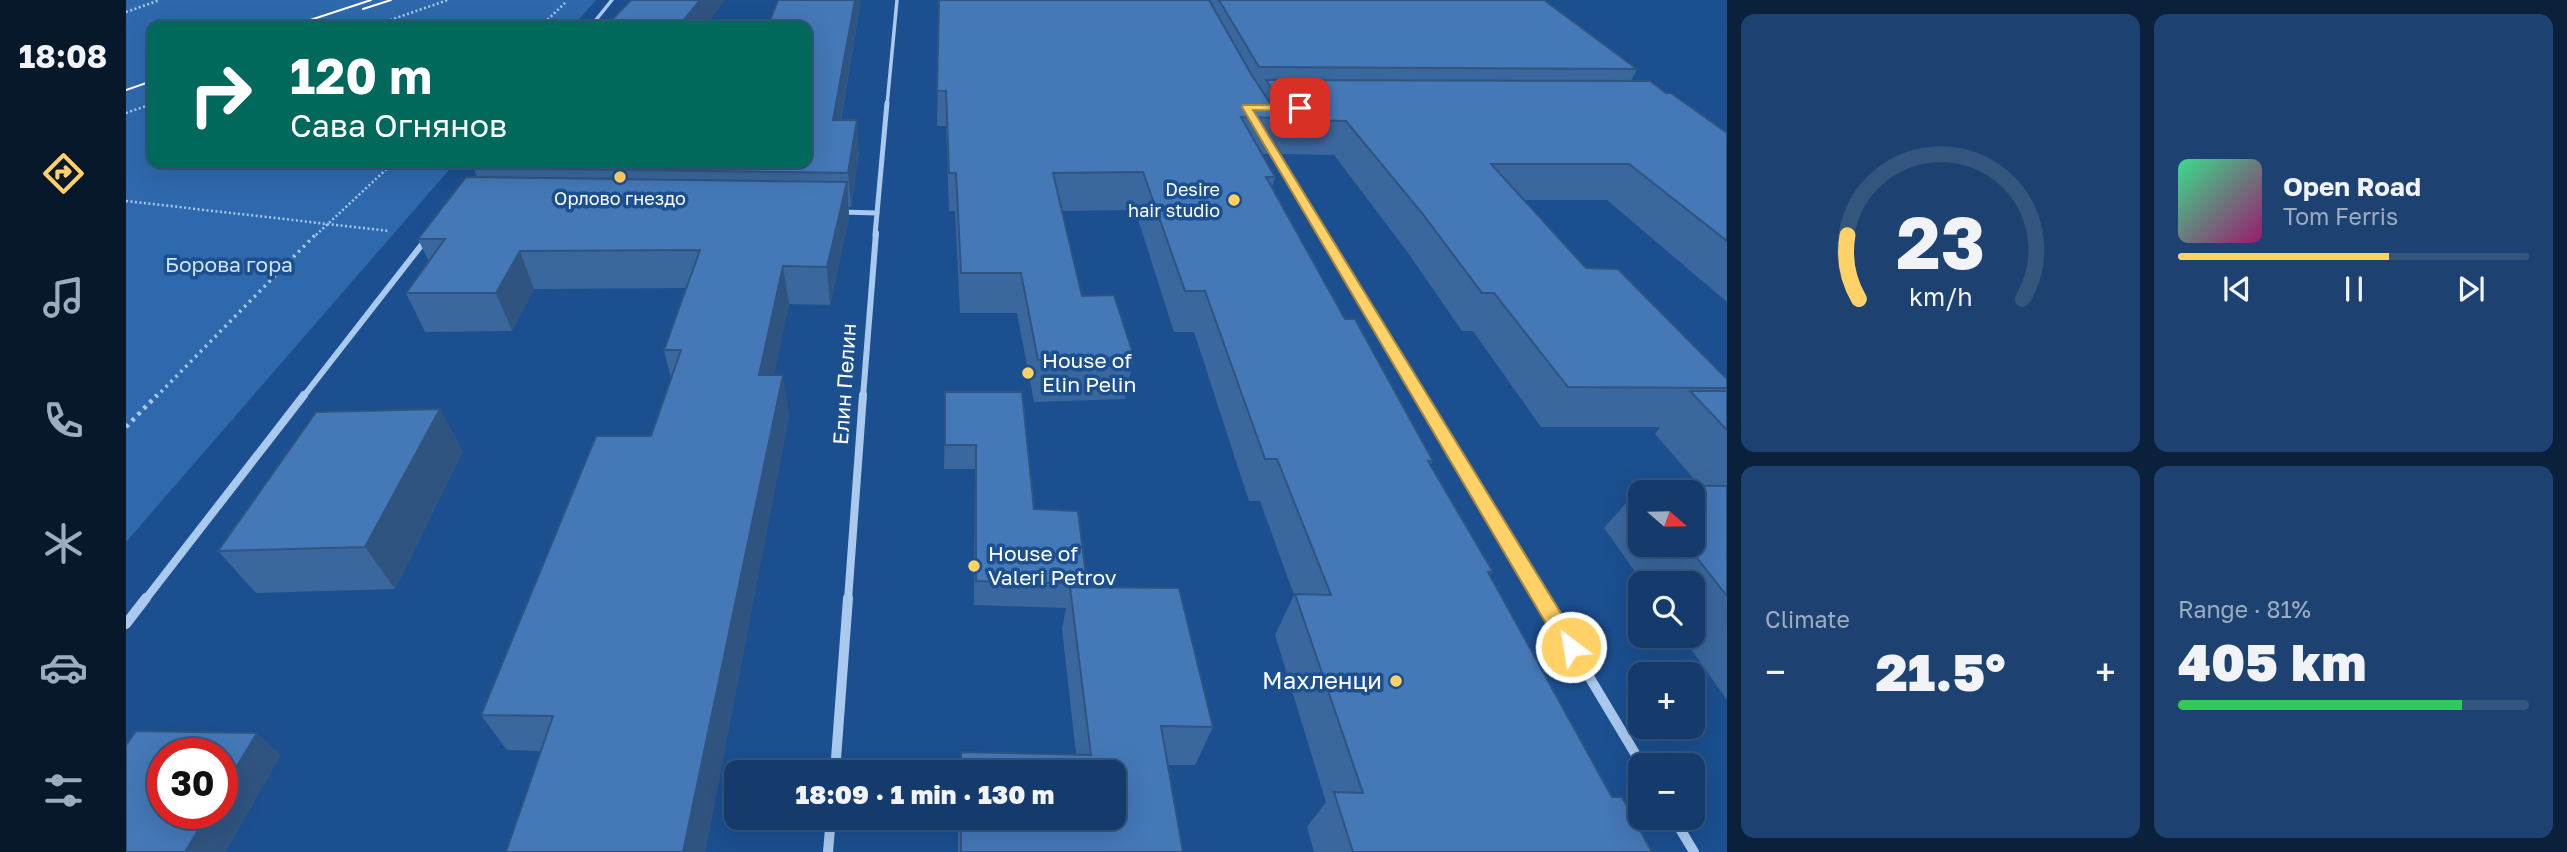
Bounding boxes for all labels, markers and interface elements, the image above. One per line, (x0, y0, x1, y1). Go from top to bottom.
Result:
text: 18:08 (19, 37, 107, 75)
text: 120 m (290, 46, 432, 105)
icon: right (175, 49, 266, 140)
pin (1270, 78, 1330, 138)
icon: arrive (1281, 89, 1319, 127)
text: Сава Огнянов (290, 106, 507, 144)
icon: directions (39, 149, 88, 198)
marker: Орлово гнездо (612, 169, 628, 185)
text: Open Road (2283, 171, 2421, 202)
place label: Desire hair studio (1128, 178, 1220, 221)
place label: Орлово гнездо (554, 187, 686, 209)
marker: Desire hair studio (1226, 192, 1242, 208)
text: 23 (1896, 199, 1985, 286)
text: Tom Ferris (2283, 202, 2398, 230)
park label: Борова гора (165, 251, 293, 277)
icon: previous (2218, 270, 2256, 308)
icon: pause (2335, 270, 2373, 308)
icon: next (2452, 270, 2490, 308)
icon: music (39, 273, 88, 322)
text: km/h (1909, 281, 1972, 312)
street label: Елин Пелин (827, 322, 861, 446)
place label: House of Elin Pelin (1042, 347, 1136, 397)
marker: House of Elin Pelin (1020, 365, 1036, 381)
icon: phone (39, 396, 88, 445)
north arrow (1628, 480, 1704, 556)
map controls (1628, 480, 1705, 830)
icon: climate (39, 519, 88, 568)
place label: House of Valeri Petrov (988, 540, 1117, 590)
marker: House of Valeri Petrov (966, 558, 982, 574)
button: search (1628, 571, 1705, 648)
text: Range · 81% (2178, 595, 2311, 623)
text: Climate (1765, 605, 1850, 633)
position arrow (1534, 610, 1608, 684)
text: 405 km (2178, 630, 2366, 692)
text: 21.5° (1876, 640, 2005, 702)
icon: car (39, 643, 88, 692)
text: − (1765, 649, 1786, 694)
text: + (2095, 649, 2116, 694)
button: + (1628, 662, 1705, 739)
place label: Махленци (1262, 665, 1382, 694)
marker: Махленци (1388, 673, 1404, 689)
speed limit sign: 30 (147, 738, 238, 829)
button: − (1628, 753, 1705, 830)
icon: filters (39, 766, 88, 815)
text: 18:09 · 1 min · 130 m (796, 779, 1055, 810)

